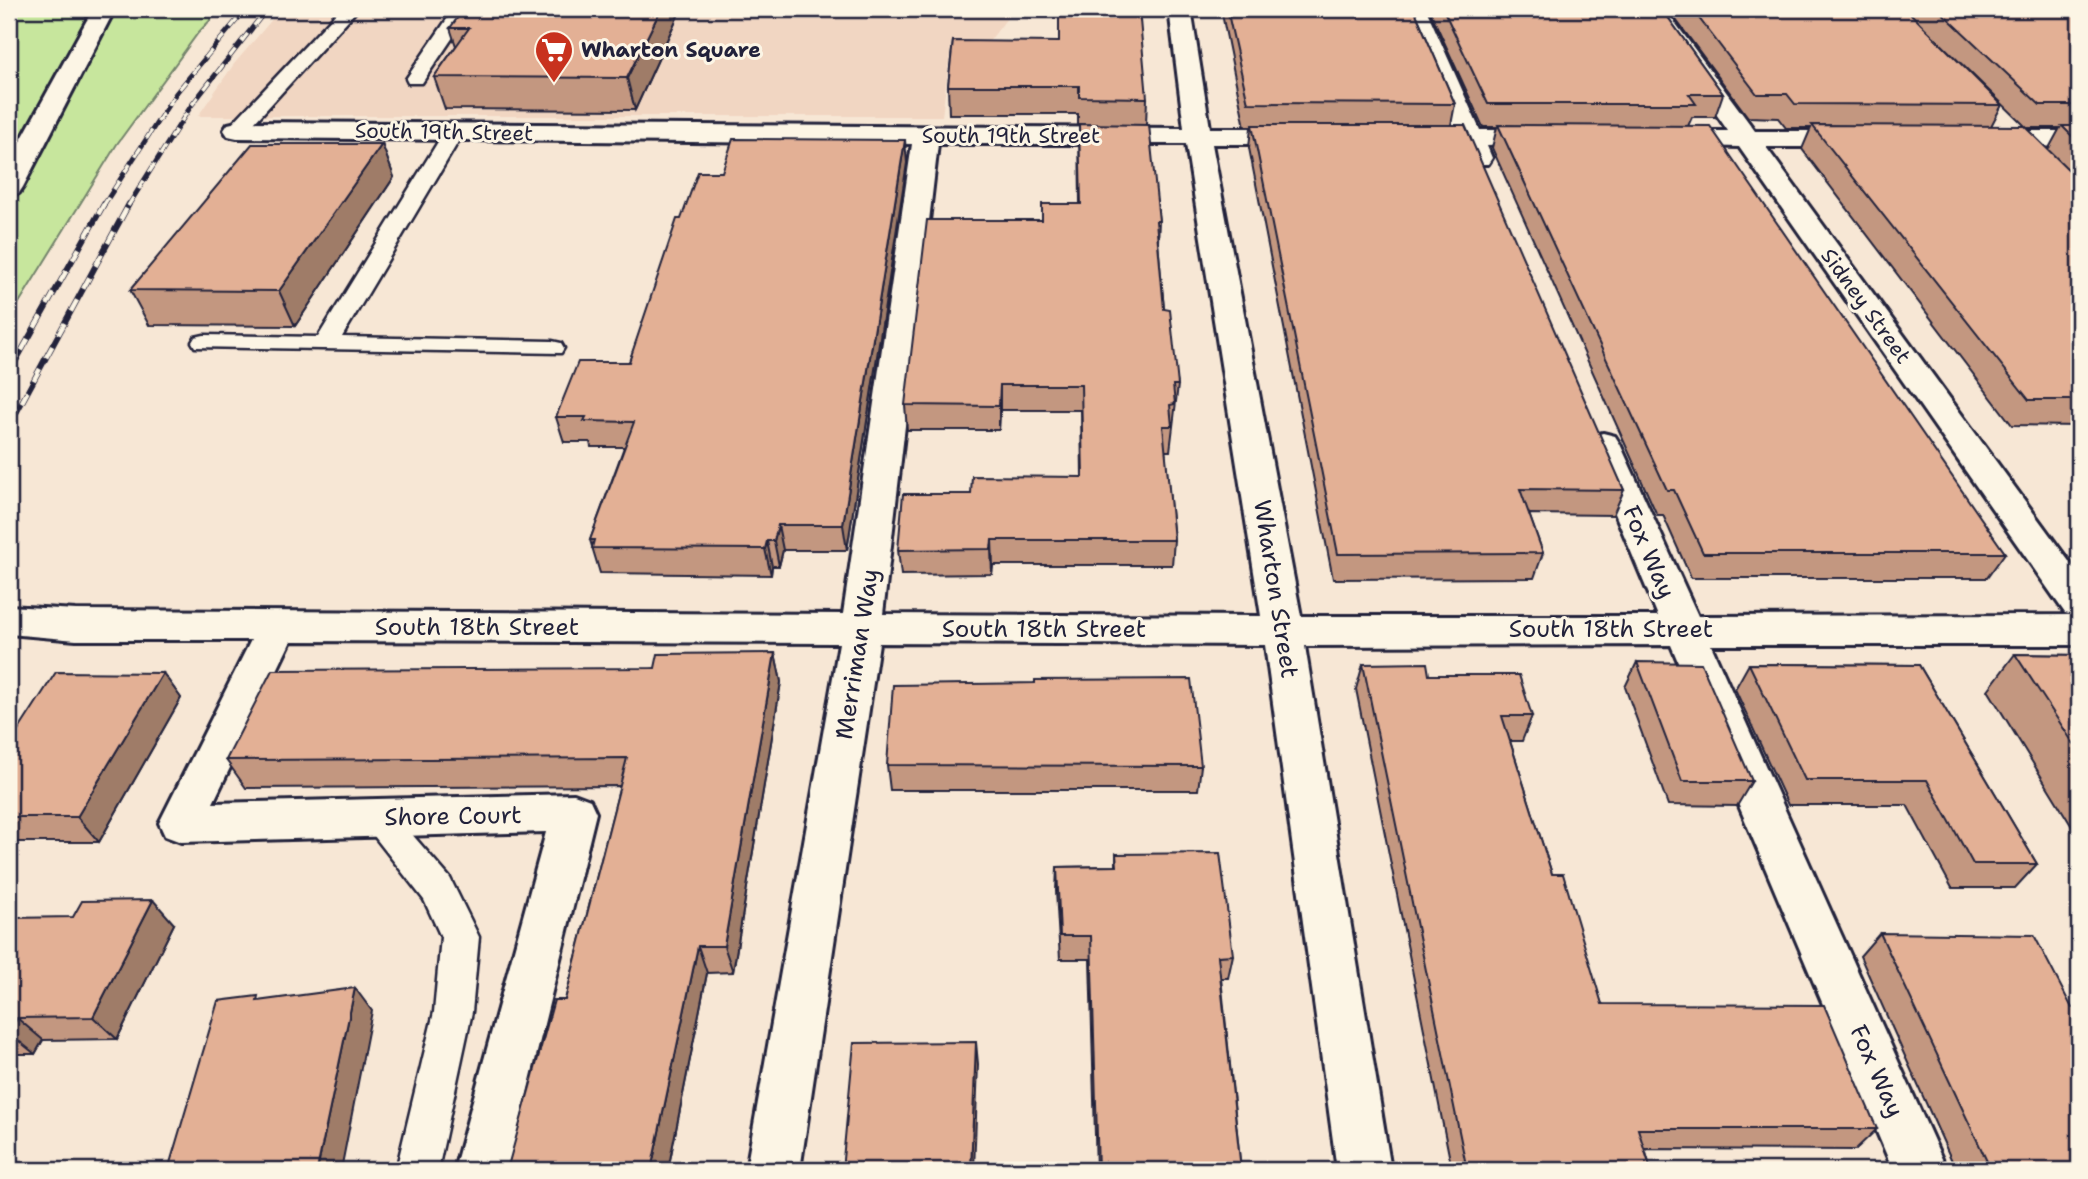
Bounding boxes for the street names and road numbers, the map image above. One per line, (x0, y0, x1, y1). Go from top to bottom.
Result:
street label: South 19th Street (355, 116, 533, 148)
street label: South 19th Street (922, 122, 1100, 150)
street label: Sidney Street (1815, 243, 1917, 369)
street label: Wharton Street (1246, 498, 1306, 680)
street label: Fox Way (1615, 501, 1683, 603)
street label: Merriman Way (828, 566, 886, 742)
street label: South 18th Street (375, 611, 579, 643)
street label: South 18th Street (942, 613, 1146, 645)
street label: South 18th Street (1509, 613, 1713, 645)
street label: Shore Court (384, 799, 522, 833)
street label: Fox Way (1842, 1020, 1912, 1122)

